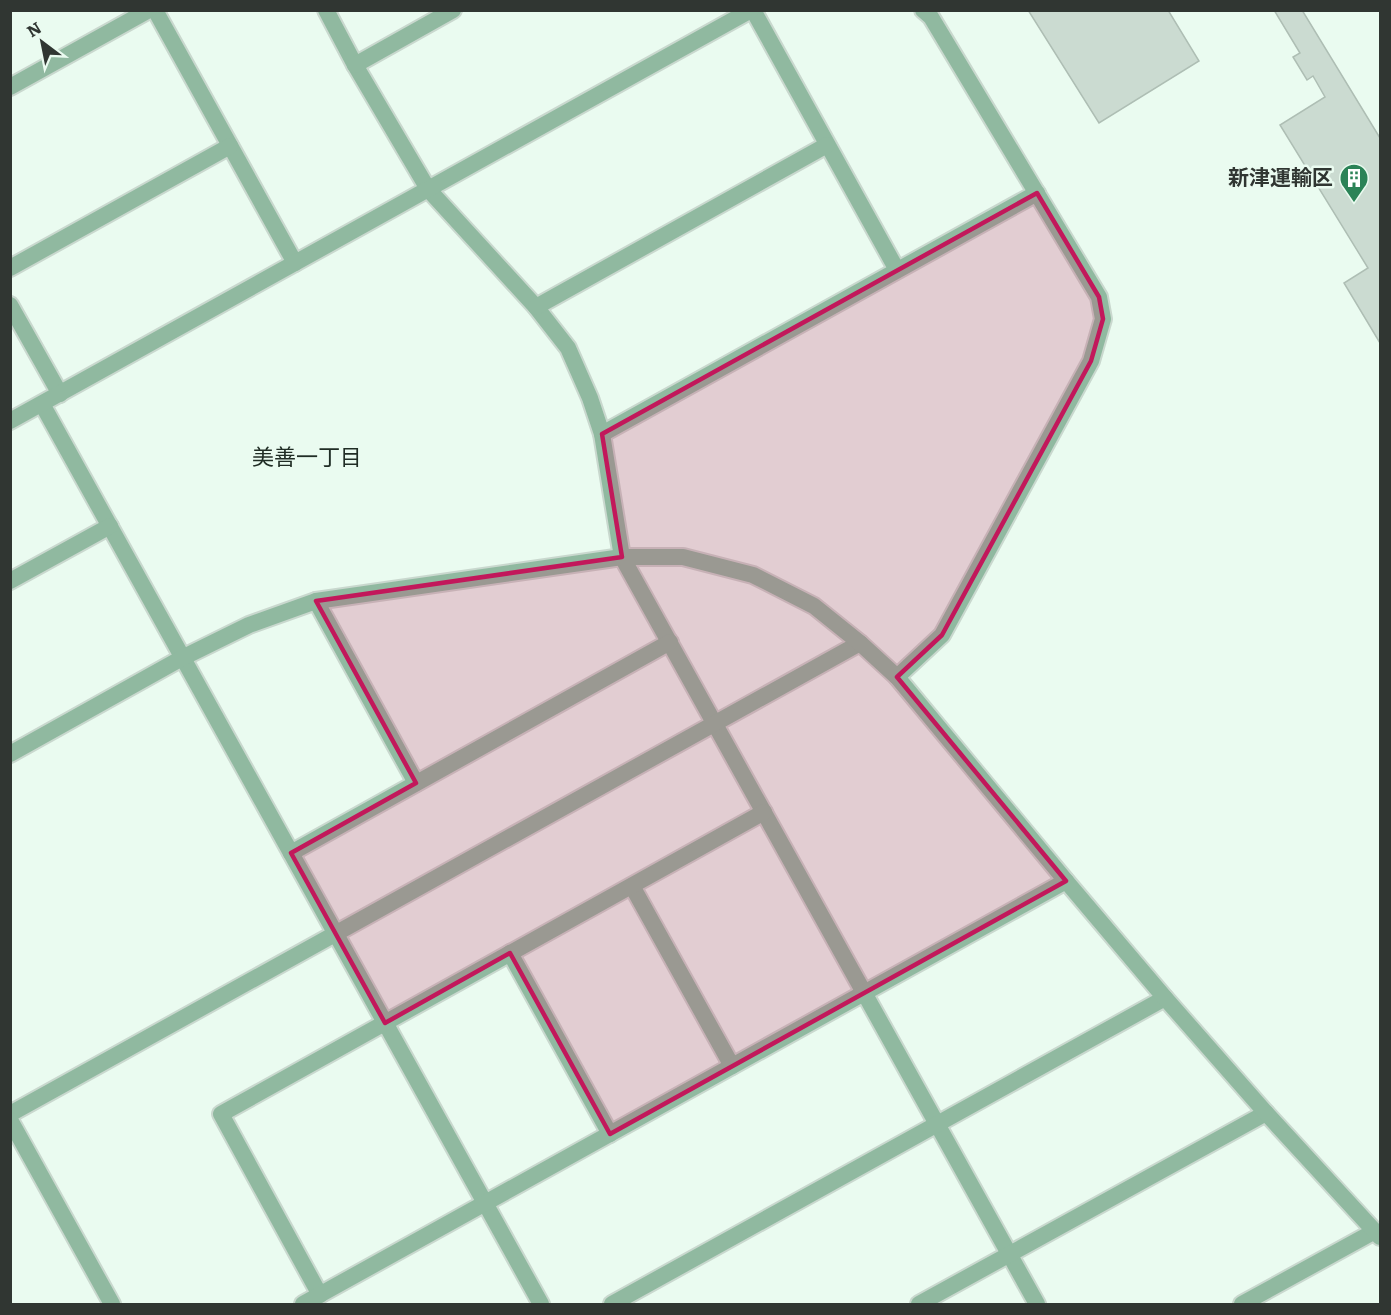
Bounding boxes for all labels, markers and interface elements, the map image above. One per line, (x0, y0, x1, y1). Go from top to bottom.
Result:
north arrow (12, 12, 72, 72)
text: N (21, 15, 46, 42)
place label: 新津運輸区 (1228, 160, 1333, 191)
building icon: 新津運輸区 (1338, 162, 1370, 204)
district label: 美善一丁目 (252, 439, 362, 472)

